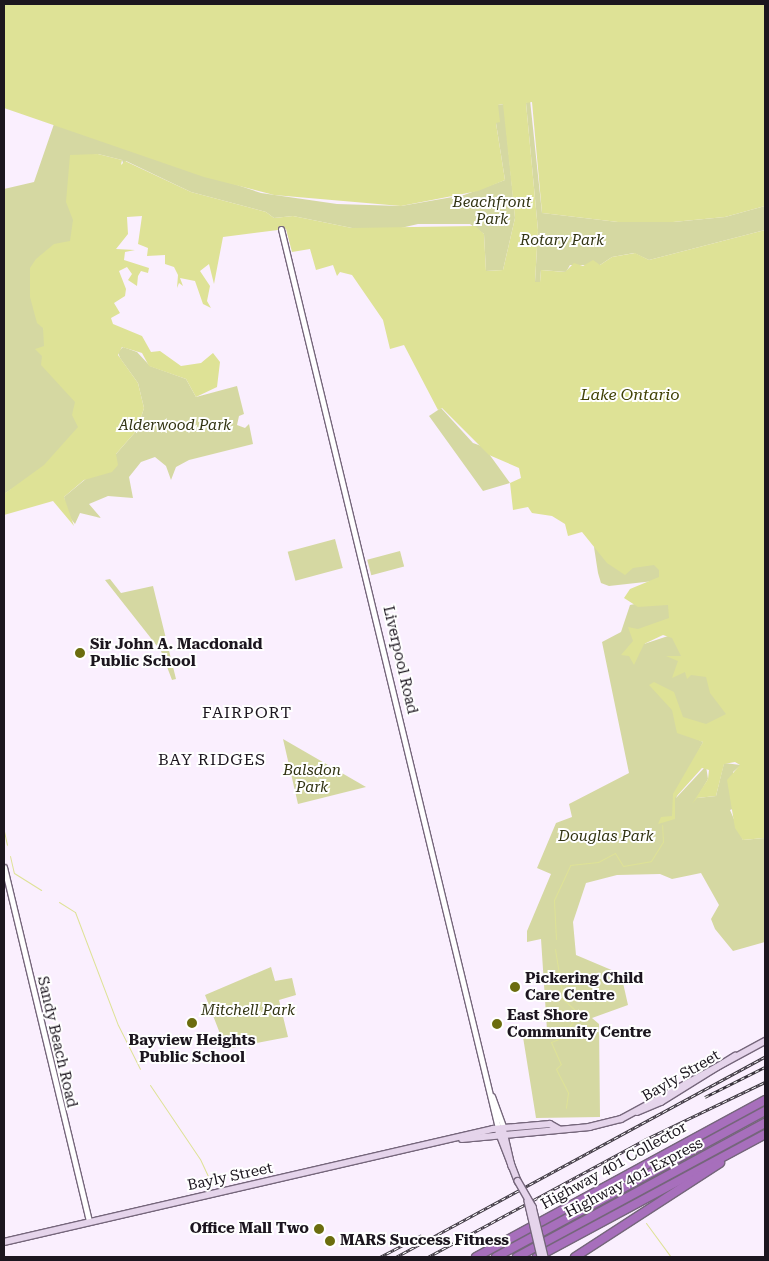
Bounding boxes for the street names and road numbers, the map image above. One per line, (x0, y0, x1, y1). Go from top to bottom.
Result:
street label: Liverpool Road (379, 604, 421, 716)
street label: Sandy Beach Road (33, 974, 81, 1110)
street label: Bayly Street (639, 1046, 723, 1106)
street label: Highway 401 Collector (538, 1118, 690, 1214)
street label: Highway 401 Express (562, 1134, 706, 1222)
street label: Bayly Street (186, 1159, 274, 1195)

